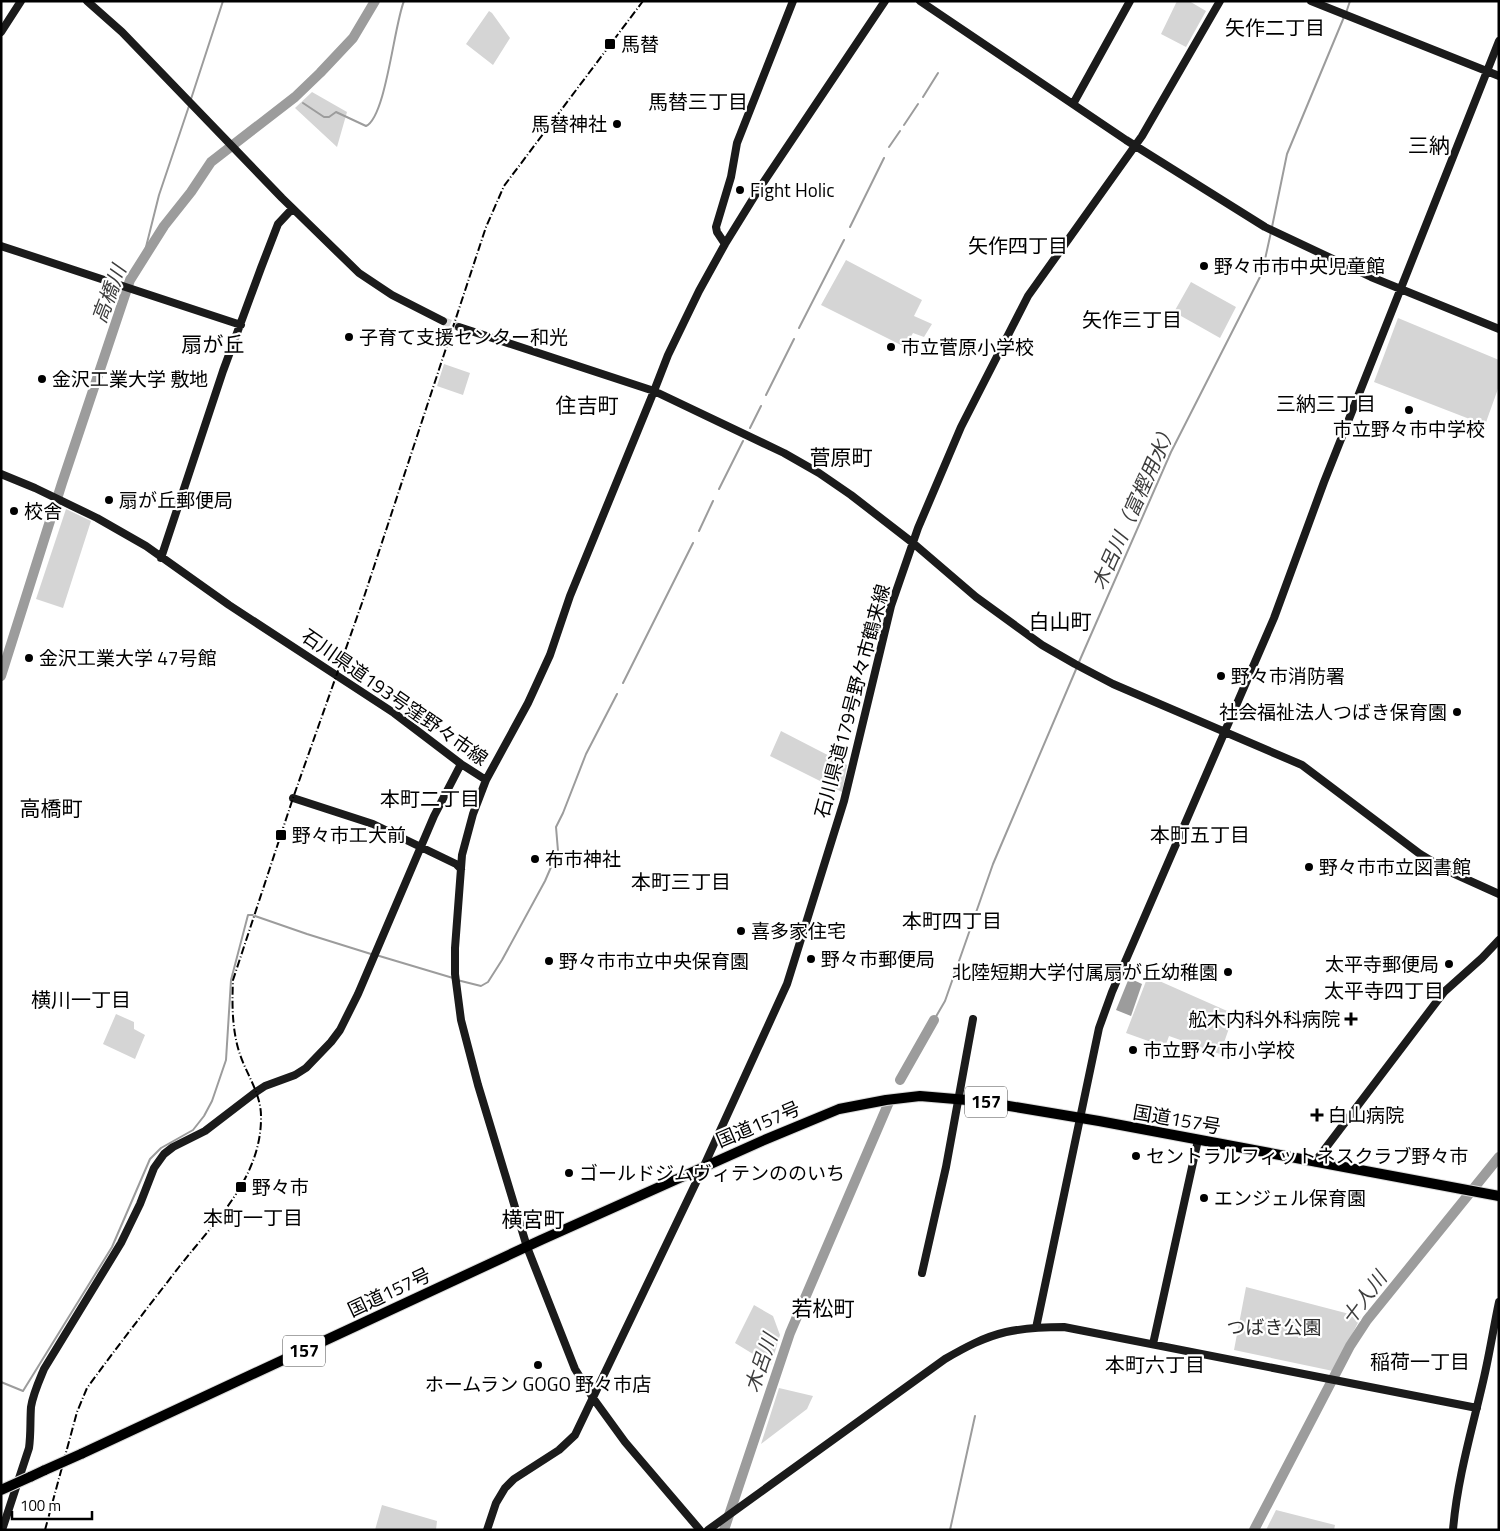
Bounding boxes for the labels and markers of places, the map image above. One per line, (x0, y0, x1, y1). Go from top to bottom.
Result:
place label: 馬替 (621, 29, 659, 58)
marker: 馬替 (603, 37, 617, 51)
place label: 馬替神社 (531, 109, 607, 138)
marker: 馬替神社 (611, 118, 623, 130)
place label: Fight Holic (750, 175, 835, 204)
marker: Fight Holic (734, 184, 746, 196)
place label: 野々市市中央児童館 (1214, 251, 1385, 280)
marker: 野々市市中央児童館 (1198, 260, 1210, 272)
place label: 子育て支援センター和光 (359, 322, 568, 351)
marker: 子育て支援センター和光 (343, 331, 355, 343)
place label: 市立菅原小学校 (901, 332, 1034, 361)
marker: 市立菅原小学校 (885, 341, 897, 353)
place label: 金沢工業大学 敷地 (52, 364, 208, 393)
marker: 金沢工業大学 敷地 (36, 373, 48, 385)
marker: 市立野々市中学校 (1403, 404, 1415, 416)
place label: 市立野々市中学校 (1333, 414, 1485, 443)
place label: 扇が丘郵便局 (119, 485, 233, 514)
marker: 扇が丘郵便局 (103, 494, 115, 506)
place label: 校舎 (24, 496, 62, 525)
marker: 校舎 (8, 505, 20, 517)
place label: 金沢工業大学 47号館 (39, 643, 216, 672)
marker: 金沢工業大学 47号館 (23, 652, 35, 664)
place label: 野々市消防署 (1231, 661, 1345, 690)
marker: 野々市消防署 (1215, 670, 1227, 682)
place label: 社会福祉法人つばき保育園 (1219, 697, 1447, 726)
marker: 社会福祉法人つばき保育園 (1451, 706, 1463, 718)
place label: 野々市工大前 (292, 820, 406, 849)
marker: 野々市工大前 (274, 828, 288, 842)
place label: 布市神社 (545, 844, 621, 873)
place label: 野々市市立図書館 (1319, 852, 1471, 881)
marker: 布市神社 (529, 853, 541, 865)
marker: 野々市市立図書館 (1303, 861, 1315, 873)
place label: 喜多家住宅 (751, 916, 846, 945)
marker: 喜多家住宅 (735, 925, 747, 937)
place label: 野々市郵便局 (821, 944, 935, 973)
place label: 野々市市立中央保育園 (559, 946, 749, 975)
place label: 太平寺郵便局 (1325, 949, 1439, 978)
marker: 野々市郵便局 (805, 953, 817, 965)
marker: 野々市市立中央保育園 (543, 955, 555, 967)
place label: 北陸短期大学付属扇が丘幼稚園 (952, 957, 1218, 986)
marker: 太平寺郵便局 (1443, 958, 1455, 970)
marker: 北陸短期大学付属扇が丘幼稚園 (1222, 966, 1234, 978)
place label: 舩木内科外科病院 (1188, 1004, 1340, 1033)
marker: 舩木内科外科病院 (1344, 1012, 1358, 1026)
place label: 市立野々市小学校 (1143, 1035, 1295, 1064)
marker: 市立野々市小学校 (1127, 1044, 1139, 1056)
place label: 白山病院 (1328, 1100, 1404, 1129)
marker: 白山病院 (1310, 1108, 1324, 1122)
place label: セントラルフィットネスクラブ野々市 (1146, 1141, 1469, 1170)
marker: セントラルフィットネスクラブ野々市 (1130, 1150, 1142, 1162)
place label: ゴールドジムヴィテンののいち (579, 1158, 845, 1187)
marker: ゴールドジムヴィテンののいち (563, 1167, 575, 1179)
place label: 野々市 (252, 1172, 309, 1201)
marker: 野々市 (234, 1180, 248, 1194)
place label: エンジェル保育園 (1214, 1183, 1366, 1212)
marker: エンジェル保育園 (1198, 1192, 1210, 1204)
marker: ホームラン GOGO 野々市店 (532, 1359, 544, 1371)
place label: ホームラン GOGO 野々市店 (425, 1369, 651, 1398)

